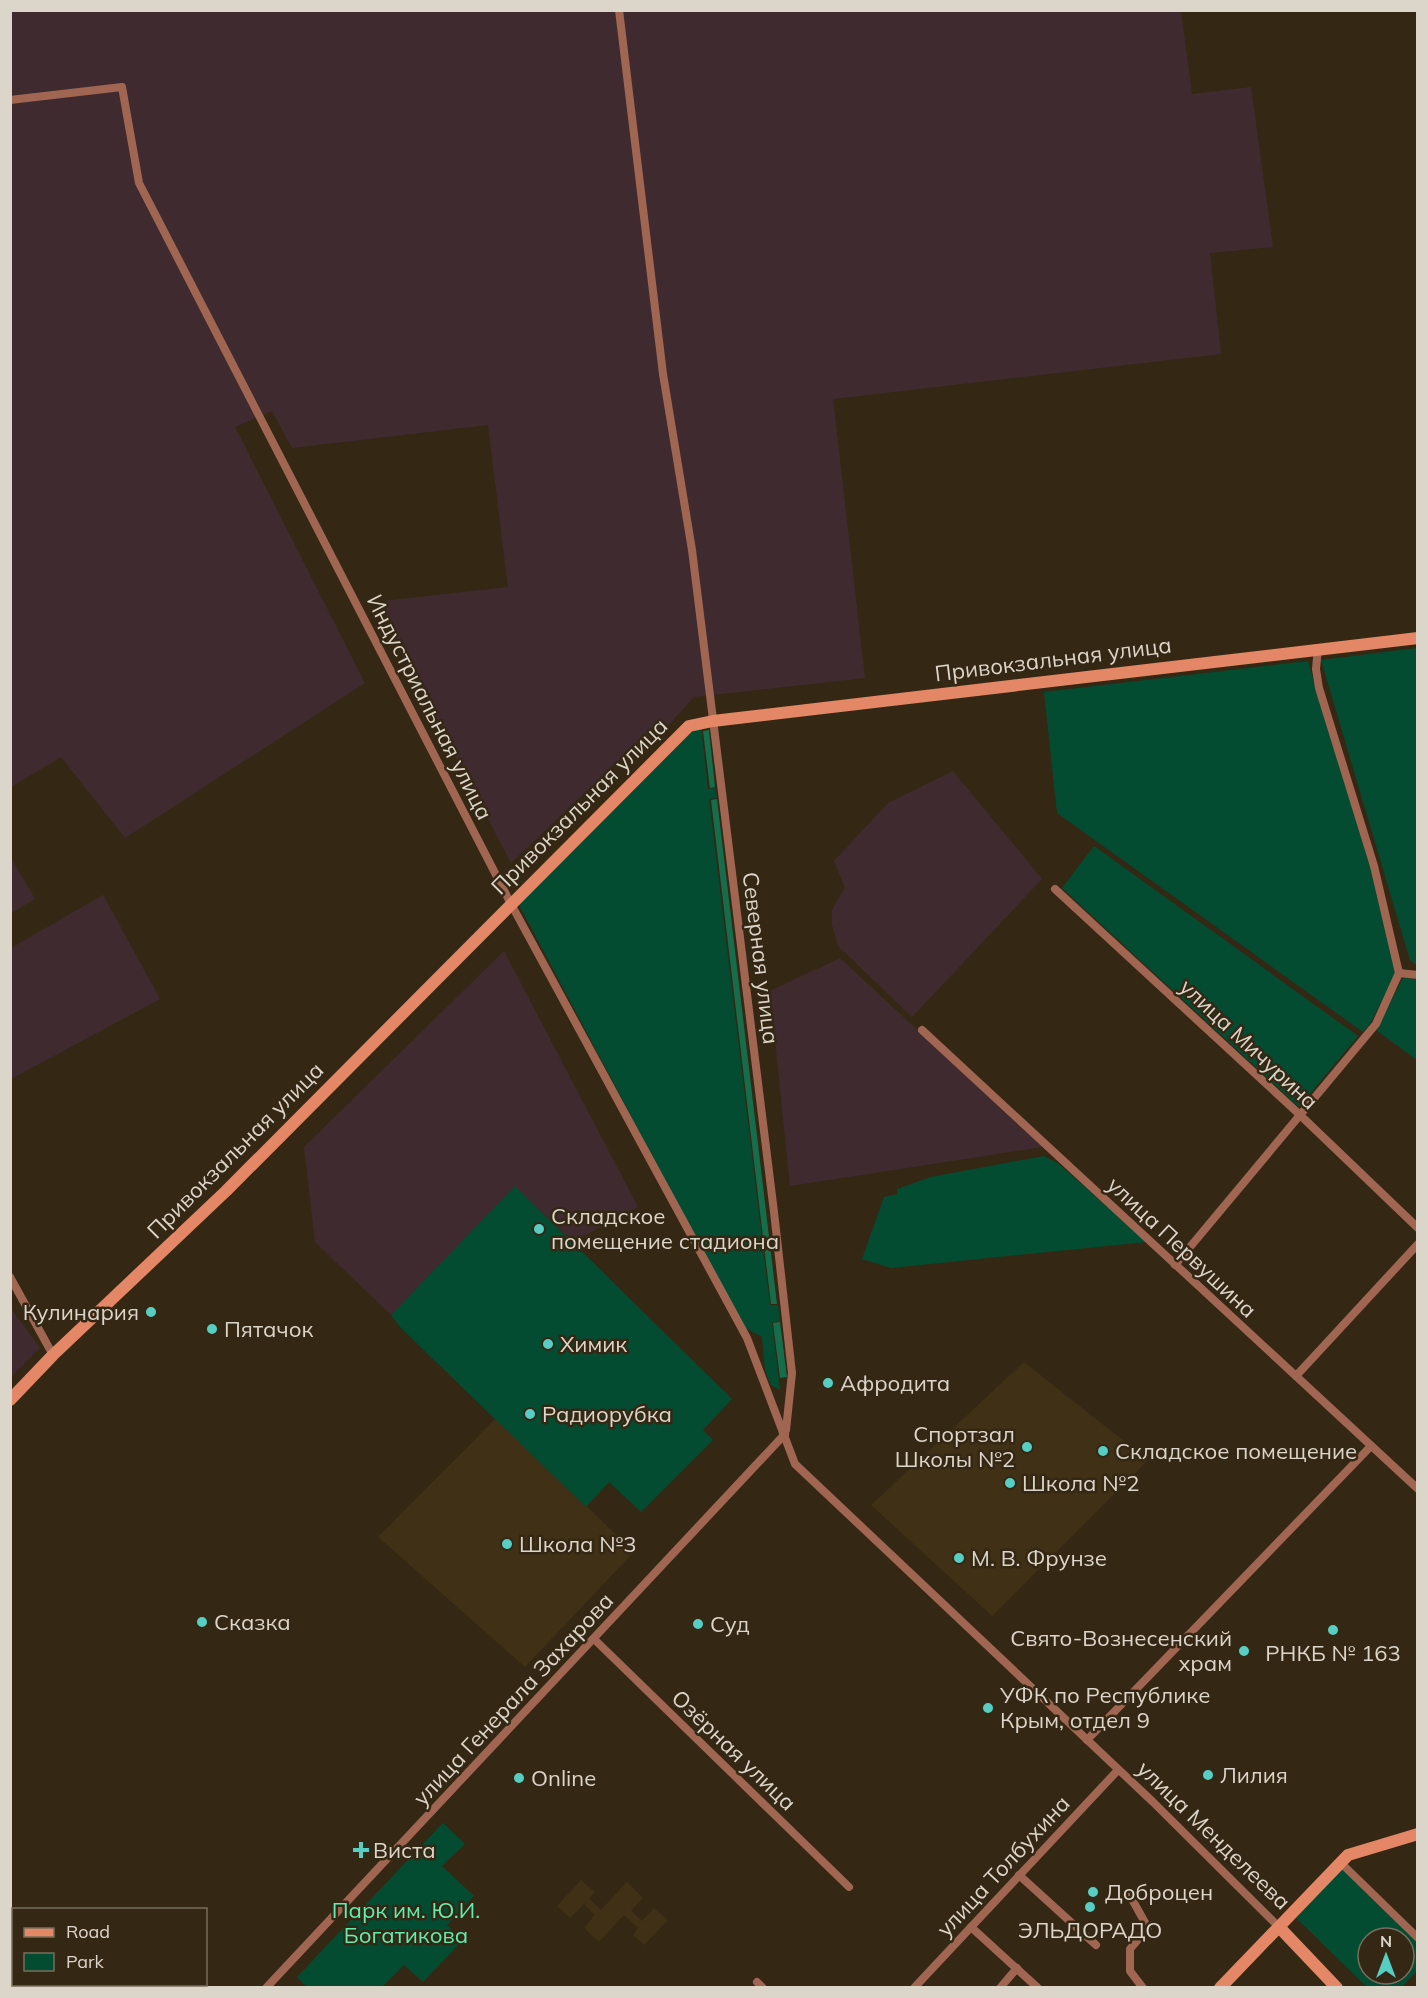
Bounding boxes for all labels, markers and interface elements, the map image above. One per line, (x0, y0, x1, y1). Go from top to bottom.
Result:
street label: Индустриальная улица (361, 590, 499, 824)
street label: Привокзальная улица (933, 631, 1173, 687)
street label: Привокзальная улица (485, 712, 673, 900)
street label: Северная улица (737, 870, 785, 1046)
street label: улица Мичурина (1174, 973, 1324, 1115)
street label: Привокзальная улица (141, 1056, 329, 1244)
street label: улица Первушина (1101, 1171, 1263, 1323)
place label: Складское помещение стадиона (551, 1202, 779, 1255)
marker: Складское помещение стадиона (532, 1222, 546, 1236)
place label: Кулинария (23, 1298, 139, 1326)
marker: Кулинария (144, 1305, 158, 1319)
place label: Пятачок (224, 1315, 314, 1343)
marker: Пятачок (205, 1322, 219, 1336)
place label: Химик (560, 1330, 627, 1358)
marker: Химик (541, 1337, 555, 1351)
place label: Афродита (840, 1369, 950, 1397)
marker: Афродита (821, 1376, 835, 1390)
place label: Радиорубка (542, 1400, 672, 1428)
marker: Радиорубка (523, 1407, 537, 1421)
place label: Спортзал Школы №2 (895, 1420, 1015, 1473)
place label: Складское помещение (1115, 1437, 1357, 1465)
marker: Спортзал Школы №2 (1020, 1440, 1034, 1454)
marker: Складское помещение (1096, 1444, 1110, 1458)
place label: Школа №2 (1022, 1469, 1139, 1497)
marker: Школа №2 (1003, 1476, 1017, 1490)
place label: Школа №3 (519, 1530, 636, 1558)
marker: Школа №3 (500, 1537, 514, 1551)
place label: М. В. Фрунзе (971, 1544, 1107, 1572)
marker: М. В. Фрунзе (952, 1551, 966, 1565)
street label: улица Генерала Захарова (407, 1587, 619, 1811)
place label: Сказка (214, 1608, 291, 1636)
place label: Суд (710, 1610, 750, 1638)
marker: Сказка (195, 1615, 209, 1629)
marker: Суд (691, 1617, 705, 1631)
marker: РНКБ № 163 (1326, 1623, 1340, 1637)
place label: Свято-Вознесенский храм (1010, 1624, 1232, 1677)
place label: РНКБ № 163 (1265, 1639, 1401, 1667)
marker: Свято-Вознесенский храм (1237, 1644, 1251, 1658)
place label: УФК по Республике Крым, отдел 9 (999, 1681, 1210, 1734)
street label: Озёрная улица (666, 1684, 802, 1816)
marker: УФК по Республике Крым, отдел 9 (981, 1701, 995, 1715)
street label: улица Менделеева (1131, 1755, 1297, 1915)
place label: Лилия (1220, 1761, 1288, 1789)
place label: Online (531, 1764, 596, 1792)
marker: Лилия (1201, 1768, 1215, 1782)
marker: Online (512, 1771, 526, 1785)
street label: улица Толбухина (930, 1790, 1076, 1942)
place label: Виста (373, 1836, 436, 1864)
marker: Виста (354, 1843, 368, 1857)
place label: Доброцен (1105, 1878, 1213, 1906)
marker: Доброцен (1086, 1885, 1100, 1899)
park label: Парк им. Ю.И. Богатикова (332, 1896, 480, 1949)
marker: ЭЛЬДОРАДО (1083, 1900, 1097, 1914)
legend (12, 1908, 207, 1986)
place label: ЭЛЬДОРАДО (1018, 1916, 1162, 1944)
text: Road (66, 1920, 110, 1943)
north arrow (1356, 1926, 1416, 1986)
text: N (1380, 1931, 1392, 1951)
text: Park (66, 1950, 105, 1973)

